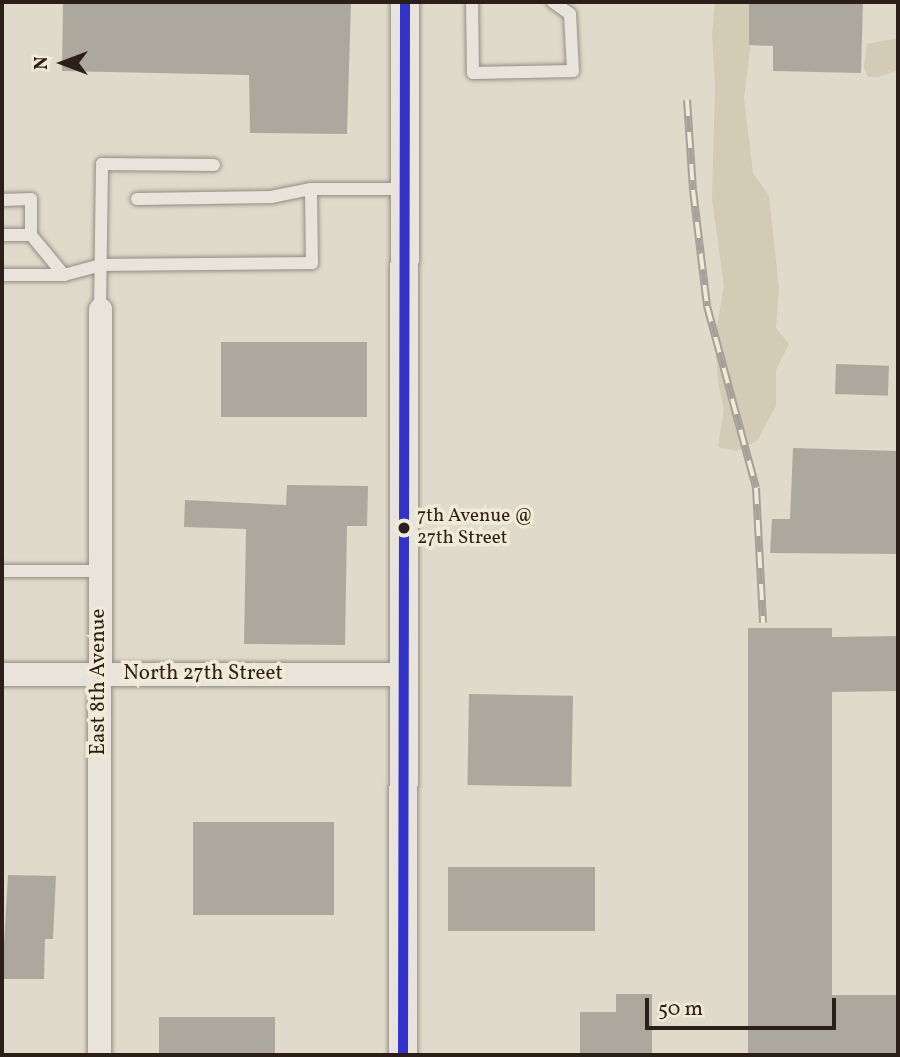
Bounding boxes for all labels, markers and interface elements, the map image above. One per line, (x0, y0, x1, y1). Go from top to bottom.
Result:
north arrow (28, 28, 98, 98)
text: N (29, 56, 55, 70)
place label: 7th Avenue @ 27th Street (417, 506, 533, 550)
marker: 7th Avenue @ 27th Street (397, 521, 411, 535)
street label: East 8th Avenue (86, 608, 112, 756)
street label: North 27th Street (123, 661, 283, 687)
scale bar (648, 984, 839, 1028)
text: 50 m (658, 995, 703, 1024)

